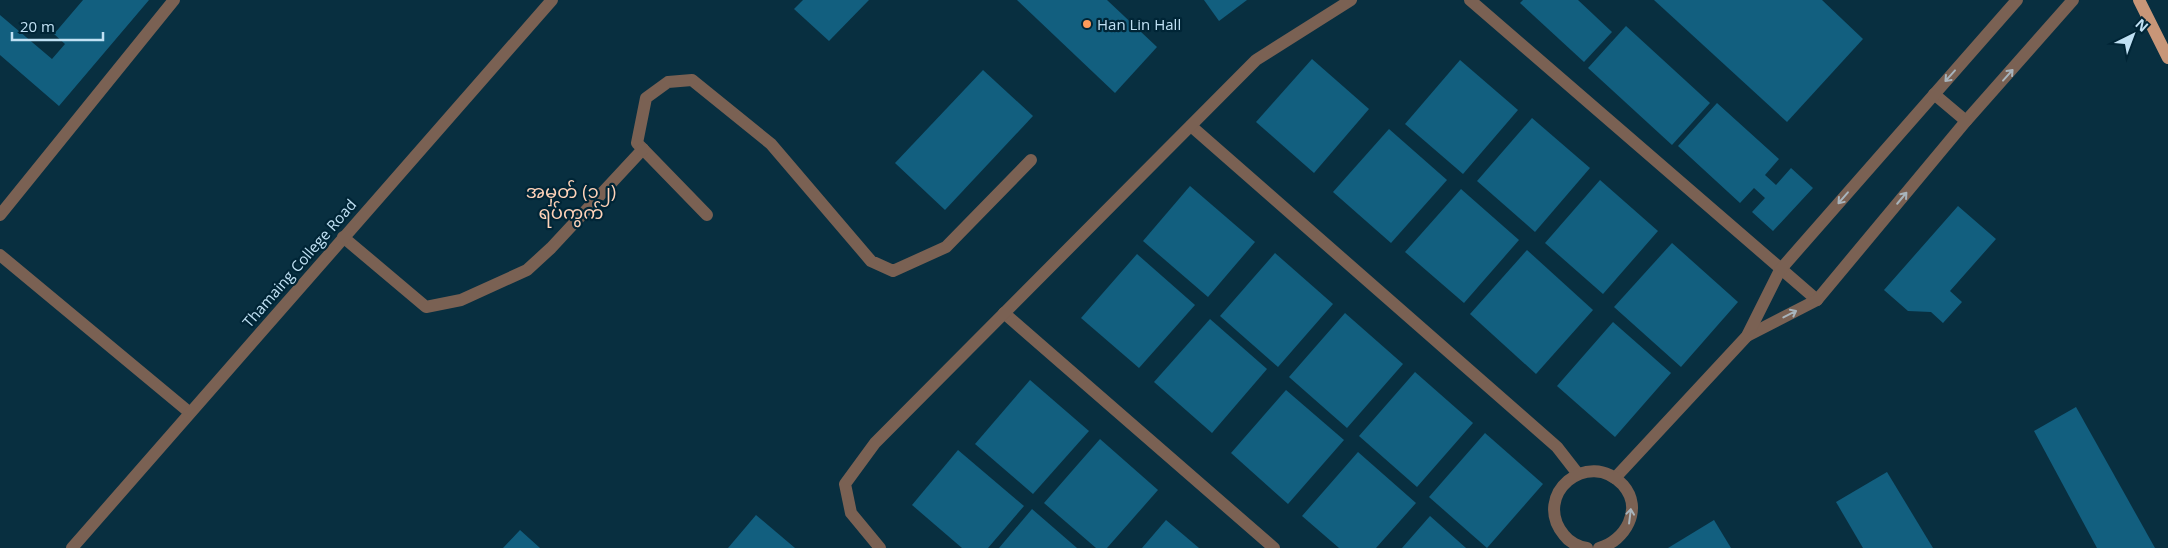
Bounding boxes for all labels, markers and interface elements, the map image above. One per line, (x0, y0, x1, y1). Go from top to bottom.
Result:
scale bar (12, 10, 104, 42)
north arrow (2108, 10, 2158, 60)
place label: Han Lin Hall (1097, 14, 1181, 34)
text: N (2131, 14, 2153, 36)
text: 20 m (20, 16, 55, 36)
marker: Han Lin Hall (1081, 18, 1093, 30)
one-way arrow (1944, 69, 1956, 82)
one-way arrow (2002, 69, 2013, 82)
district label: အမှတ် (၁၂) ရပ်ကွက် (526, 179, 616, 228)
one-way arrow (1837, 191, 1848, 204)
one-way arrow (1896, 192, 1908, 205)
street label: Thamaing College Road (238, 195, 360, 331)
one-way arrow (1783, 309, 1798, 319)
one-way arrow (1625, 508, 1635, 524)

